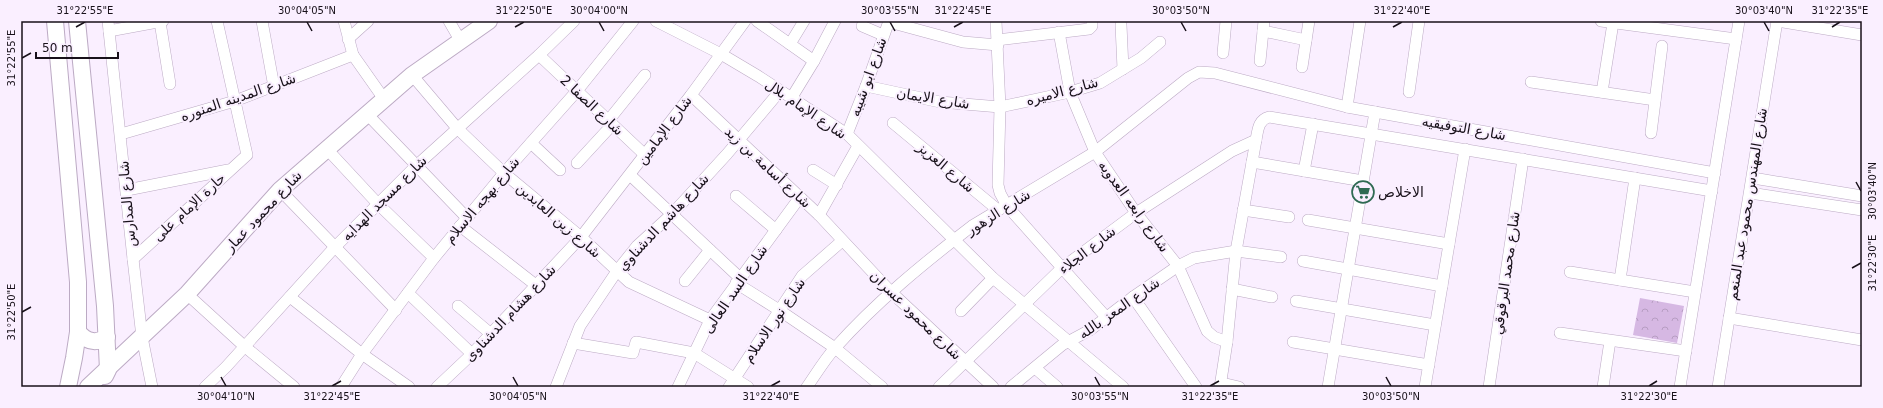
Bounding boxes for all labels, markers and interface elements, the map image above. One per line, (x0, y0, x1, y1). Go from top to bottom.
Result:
text: 31°22'55"E (57, 5, 113, 16)
text: 30°04'05"N (278, 5, 336, 16)
text: 31°22'50"E (496, 5, 552, 16)
text: 30°04'00"N (570, 5, 628, 16)
text: 30°03'55"N (861, 5, 919, 16)
text: 31°22'45"E (935, 5, 991, 16)
text: 30°03'50"N (1152, 5, 1210, 16)
text: 31°22'40"E (1374, 5, 1430, 16)
text: 30°03'40"N (1735, 5, 1793, 16)
text: 31°22'35"E (1812, 5, 1868, 16)
text: 31°22'55"E (6, 30, 17, 86)
scale bar (36, 34, 118, 60)
street label: شارع ابو شيبه (846, 35, 891, 119)
text: 50 m (42, 41, 73, 55)
street label: شارع المدينه المنوره (178, 70, 298, 125)
street label: شارع الصفا 2 (556, 72, 627, 139)
street label: شارع الاميره (1024, 74, 1100, 109)
street label: شارع الإمام بلال (762, 76, 850, 143)
street label: شارع الايمان (895, 84, 971, 113)
street label: شارع الإمامين (633, 93, 696, 168)
street label: شارع المهندس محمود عبد المنعم (1724, 107, 1771, 302)
street label: شارع التوفيقيه (1421, 113, 1507, 144)
street label: شارع أسامة بن زيد (721, 122, 815, 212)
street label: شارع العزيز (913, 138, 978, 196)
street label: شارع مسجد الهدايه (338, 152, 431, 245)
street label: شارع بهجه الاسلام (441, 154, 523, 247)
street label: شارع رابعه العدويه (1095, 157, 1173, 255)
street label: شارع المدارس (115, 160, 140, 248)
text: 30°03'40"N (1867, 162, 1878, 220)
street label: شارع محمود عمار (220, 167, 306, 256)
street label: حارة الإمام على (150, 169, 229, 245)
street label: شارع هاشم الدشناوي (614, 170, 713, 274)
street label: شارع زين العابدين (513, 179, 604, 262)
supermarket icon: الاخلاص (1350, 179, 1376, 205)
place label: الاخلاص (1378, 184, 1424, 201)
street label: شارع الزهور (962, 186, 1034, 239)
street label: شارع محمد البرقوقي (1489, 210, 1524, 336)
street label: شارع الجلاء (1055, 223, 1119, 278)
text: 31°22'30"E (1867, 235, 1878, 291)
street label: شارع السد العالى (700, 242, 771, 337)
street label: شارع هشام الدشناوى (461, 261, 560, 365)
street label: شارع محمود عسران (866, 267, 965, 363)
street label: شارع المعز بالله (1075, 274, 1163, 343)
street label: شارع نور الاسلام (740, 275, 809, 366)
text: 31°22'50"E (6, 284, 17, 340)
text: 30°04'10"N (197, 391, 255, 402)
text: 31°22'45"E (304, 391, 360, 402)
text: 30°04'05"N (489, 391, 547, 402)
text: 31°22'40"E (743, 391, 799, 402)
text: 30°03'55"N (1071, 391, 1129, 402)
text: 31°22'35"E (1182, 391, 1238, 402)
text: 30°03'50"N (1362, 391, 1420, 402)
text: 31°22'30"E (1621, 391, 1677, 402)

